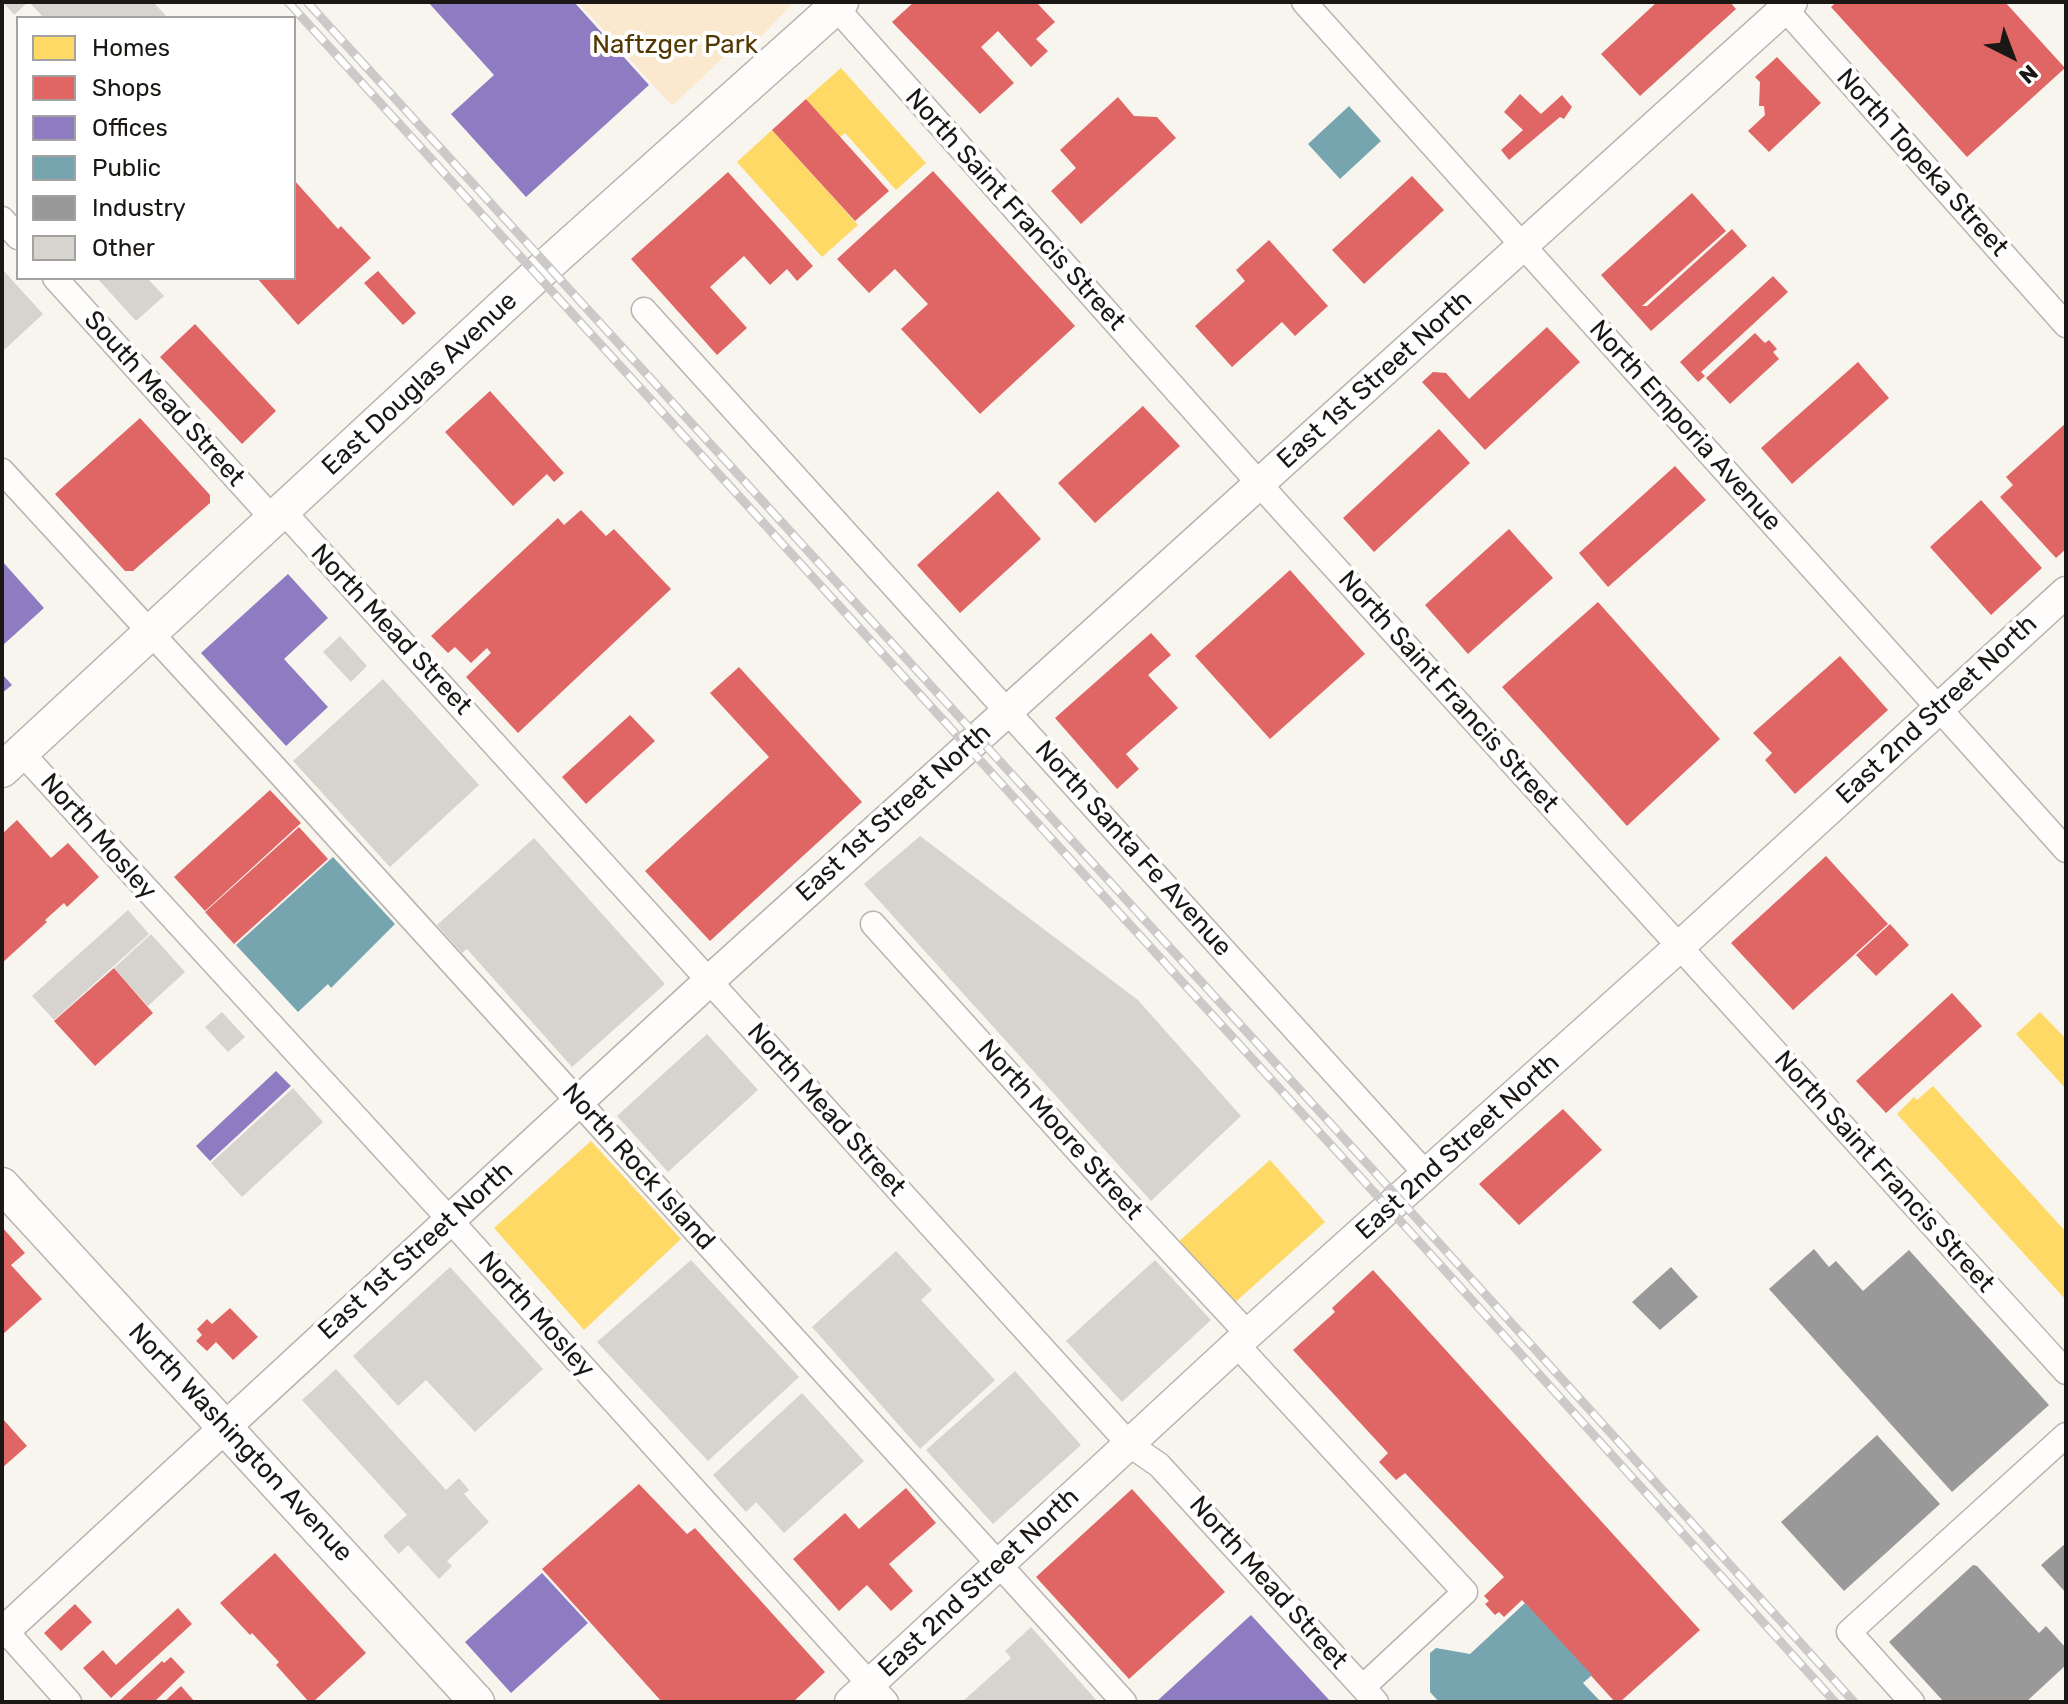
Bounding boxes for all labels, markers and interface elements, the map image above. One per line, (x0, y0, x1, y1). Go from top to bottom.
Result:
legend (16, 16, 296, 280)
north arrow (1972, 16, 2052, 96)
park label: Naftzger Park (592, 29, 758, 61)
text: Homes (92, 34, 170, 62)
text: N (2013, 59, 2043, 90)
street label: North Topeka Street (1830, 63, 2014, 263)
text: Shops (92, 74, 162, 102)
street label: North Saint Francis Street (898, 83, 1132, 337)
text: Offices (92, 114, 168, 142)
text: Public (92, 154, 161, 182)
text: Industry (92, 194, 186, 222)
text: Other (92, 234, 155, 262)
street label: East 1st Street North (1271, 284, 1479, 476)
street label: East Douglas Avenue (316, 286, 524, 482)
street label: South Mead Street (77, 305, 251, 493)
street label: North Emporia Avenue (1582, 314, 1788, 538)
street label: North Mead Street (304, 538, 478, 722)
street label: North Saint Francis Street (1331, 565, 1565, 819)
street label: East 2nd Street North (1830, 609, 2044, 811)
street label: East 1st Street North (790, 717, 998, 909)
street label: North Santa Fe Avenue (1028, 735, 1238, 963)
street label: North Mosley (33, 768, 163, 906)
street label: North Mead Street (740, 1017, 912, 1203)
street label: North Moore Street (971, 1034, 1149, 1226)
street label: North Saint Francis Street (1767, 1045, 2001, 1299)
street label: East 2nd Street North (1350, 1047, 1566, 1247)
street label: North Rock Island (555, 1077, 721, 1257)
street label: East 1st Street North (312, 1155, 520, 1347)
street label: North Mosley (471, 1246, 601, 1384)
street label: North Washington Avenue (121, 1317, 359, 1569)
street label: East 2nd Street North (872, 1482, 1086, 1684)
street label: North Mead Street (1182, 1490, 1354, 1676)

